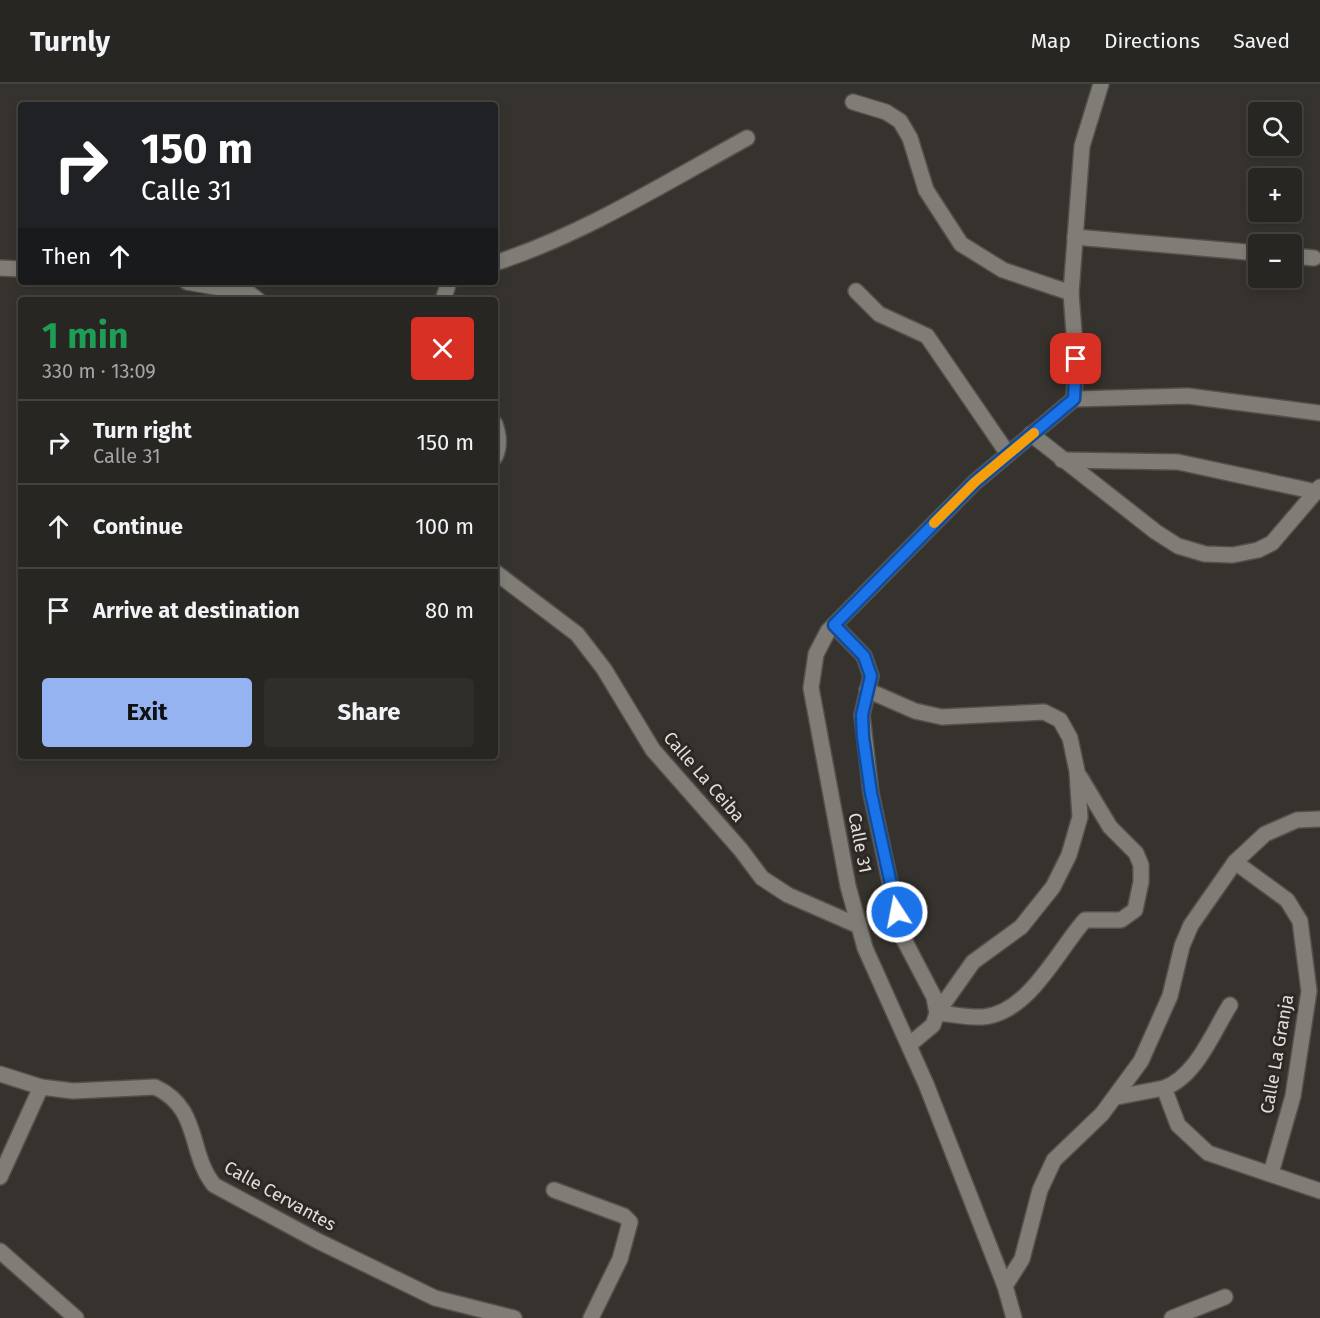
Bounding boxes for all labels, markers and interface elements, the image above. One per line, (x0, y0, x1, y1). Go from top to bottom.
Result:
text: Turnly (30, 25, 110, 58)
text: Map (1031, 28, 1071, 54)
text: Directions (1104, 28, 1200, 54)
text: Saved (1233, 28, 1290, 54)
map controls (1248, 102, 1302, 288)
button: search (1248, 102, 1302, 156)
text: 150 m (141, 124, 253, 174)
icon: right (42, 126, 120, 204)
button: + (1248, 168, 1302, 222)
text: Calle 31 (141, 175, 232, 207)
button: − (1248, 234, 1302, 288)
icon: ahead (103, 240, 136, 273)
text: Then (42, 243, 91, 270)
text: 1 min (42, 314, 129, 358)
button: close (411, 317, 474, 380)
pin (1050, 333, 1101, 384)
icon: arrive (1059, 342, 1092, 375)
text: 330 m · 13:09 (42, 359, 156, 383)
text: Turn right (93, 417, 192, 444)
icon: right (42, 426, 75, 459)
text: 150 m (416, 429, 474, 456)
text: Calle 31 (93, 444, 161, 468)
icon: ahead (42, 510, 75, 543)
text: Continue (93, 513, 183, 540)
text: 100 m (415, 513, 474, 540)
icon: arrive (42, 594, 75, 627)
text: Arrive at destination (93, 597, 300, 624)
text: 80 m (425, 597, 474, 624)
button: Exit (42, 678, 252, 747)
button: Share (264, 678, 474, 747)
street label: Calle La Ceiba (659, 727, 749, 827)
street label: Calle 31 (843, 811, 877, 875)
position arrow (865, 880, 929, 944)
street label: Calle La Granja (1256, 993, 1298, 1115)
street label: Calle Cervantes (220, 1156, 340, 1236)

